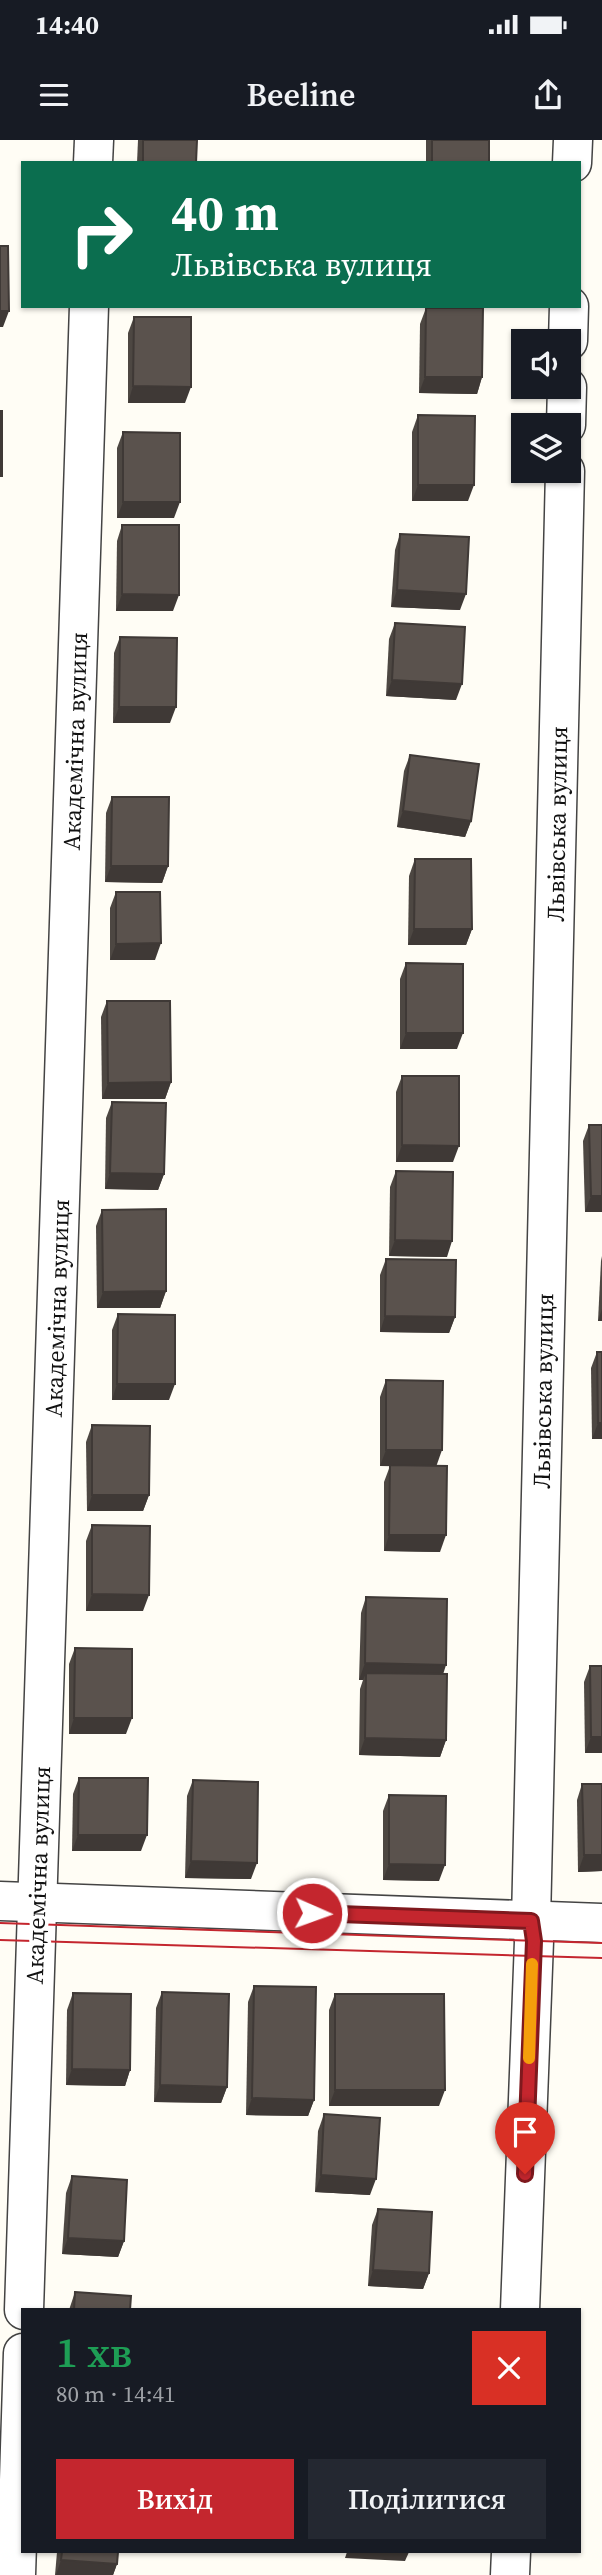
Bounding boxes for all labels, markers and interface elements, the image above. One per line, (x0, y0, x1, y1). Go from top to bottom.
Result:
text: 14:40 (35, 7, 99, 43)
text: Beeline (247, 73, 355, 117)
icon: menu (35, 76, 73, 114)
icon: share (529, 76, 567, 114)
text: 40 m (171, 179, 279, 246)
icon: right (56, 189, 147, 280)
text: Львівська вулиця (171, 243, 432, 287)
map controls (511, 329, 581, 483)
button: sound (511, 329, 581, 399)
button: layers (511, 413, 581, 483)
street label: Академічна вулиця (55, 631, 95, 851)
street label: Львівська вулиця (539, 726, 575, 922)
street label: Академічна вулиця (37, 1198, 77, 1418)
street label: Львівська вулиця (525, 1293, 561, 1489)
street label: Академічна вулиця (18, 1765, 58, 1985)
position arrow (275, 1876, 349, 1950)
pin (495, 2102, 555, 2174)
icon: arrive (506, 2113, 544, 2151)
text: 1 хв (56, 2323, 132, 2381)
button: close (472, 2331, 546, 2405)
text: 80 m · 14:41 (56, 2378, 176, 2410)
button: Вихід (56, 2459, 294, 2539)
button: Поділитися (308, 2459, 546, 2539)

